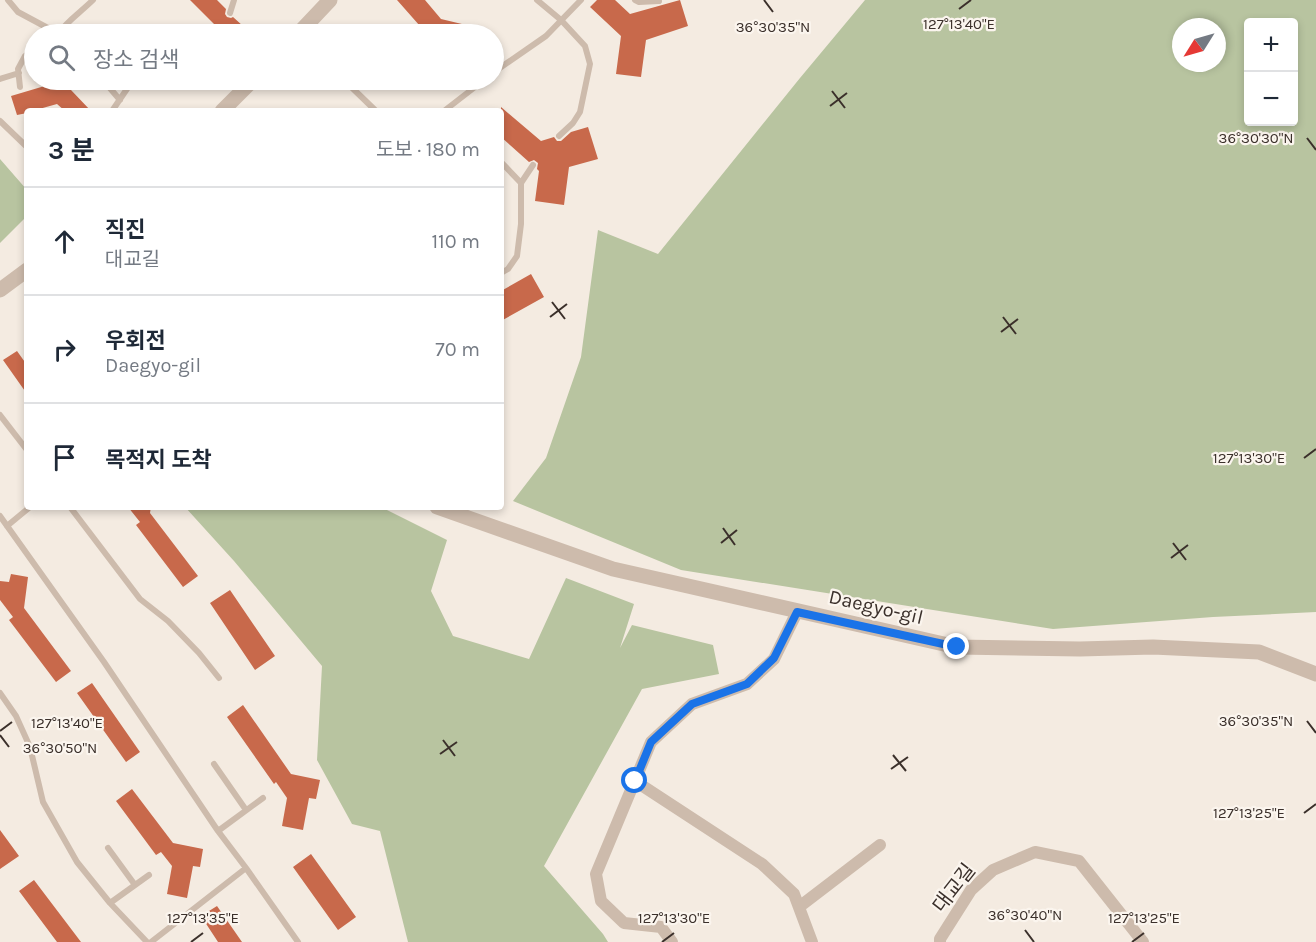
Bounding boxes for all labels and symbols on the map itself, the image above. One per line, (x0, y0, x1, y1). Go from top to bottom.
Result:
text: 127°13'40"E (923, 15, 995, 33)
text: 36°30'35"N (736, 18, 810, 36)
north arrow (1172, 18, 1226, 72)
text: 36°30'30"N (1219, 129, 1293, 147)
text: 127°13'30"E (1213, 449, 1285, 467)
street label: Daegyo-gil (827, 585, 925, 629)
route end (943, 633, 969, 659)
text: 36°30'35"N (1219, 712, 1293, 730)
text: 127°13'40"E (31, 714, 103, 732)
text: 36°30'50"N (23, 739, 97, 757)
route start (621, 767, 647, 793)
text: 127°13'25"E (1213, 804, 1285, 822)
street label: 대교길 (928, 859, 980, 917)
text: 36°30'40"N (988, 906, 1062, 924)
text: 127°13'35"E (167, 909, 239, 927)
text: 127°13'30"E (638, 909, 710, 927)
text: 127°13'25"E (1108, 909, 1180, 927)

